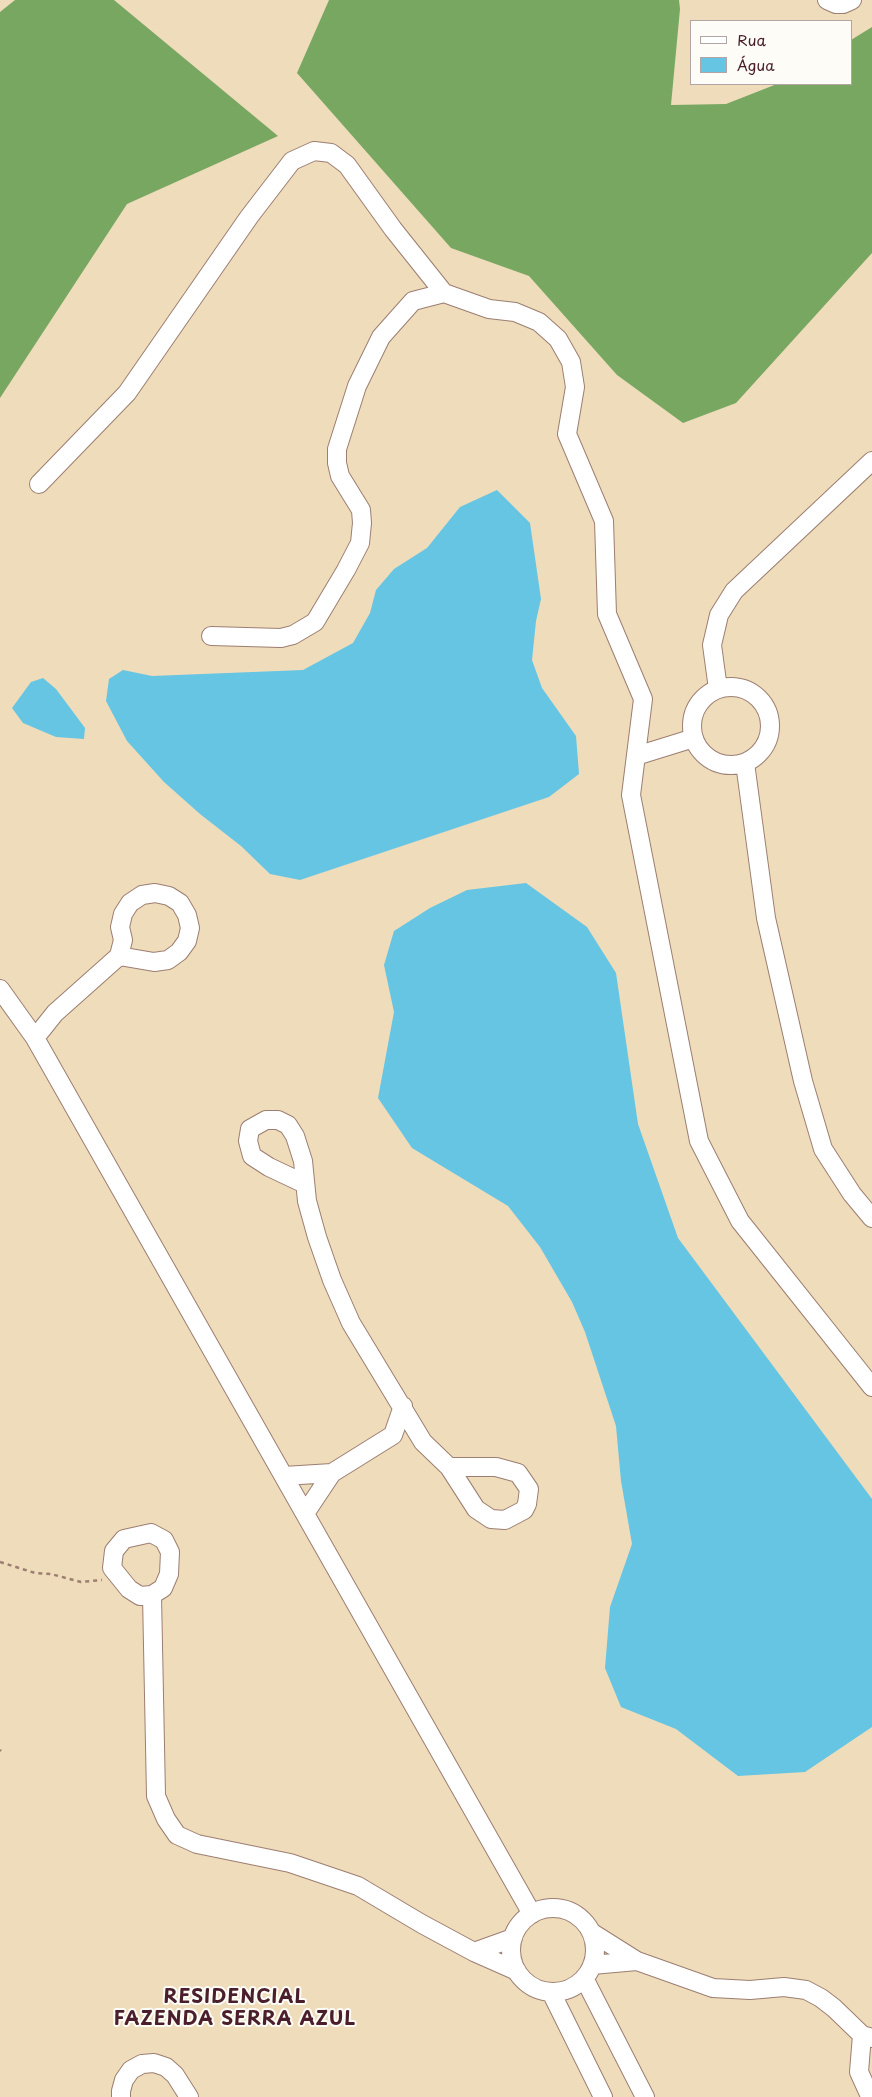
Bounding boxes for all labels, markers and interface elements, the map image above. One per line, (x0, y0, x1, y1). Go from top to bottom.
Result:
legend (690, 20, 852, 85)
text: Rua (737, 28, 766, 51)
text: Água (737, 53, 775, 76)
district label: RESIDENCIAL FAZENDA SERRA AZUL (112, 1987, 358, 2031)

